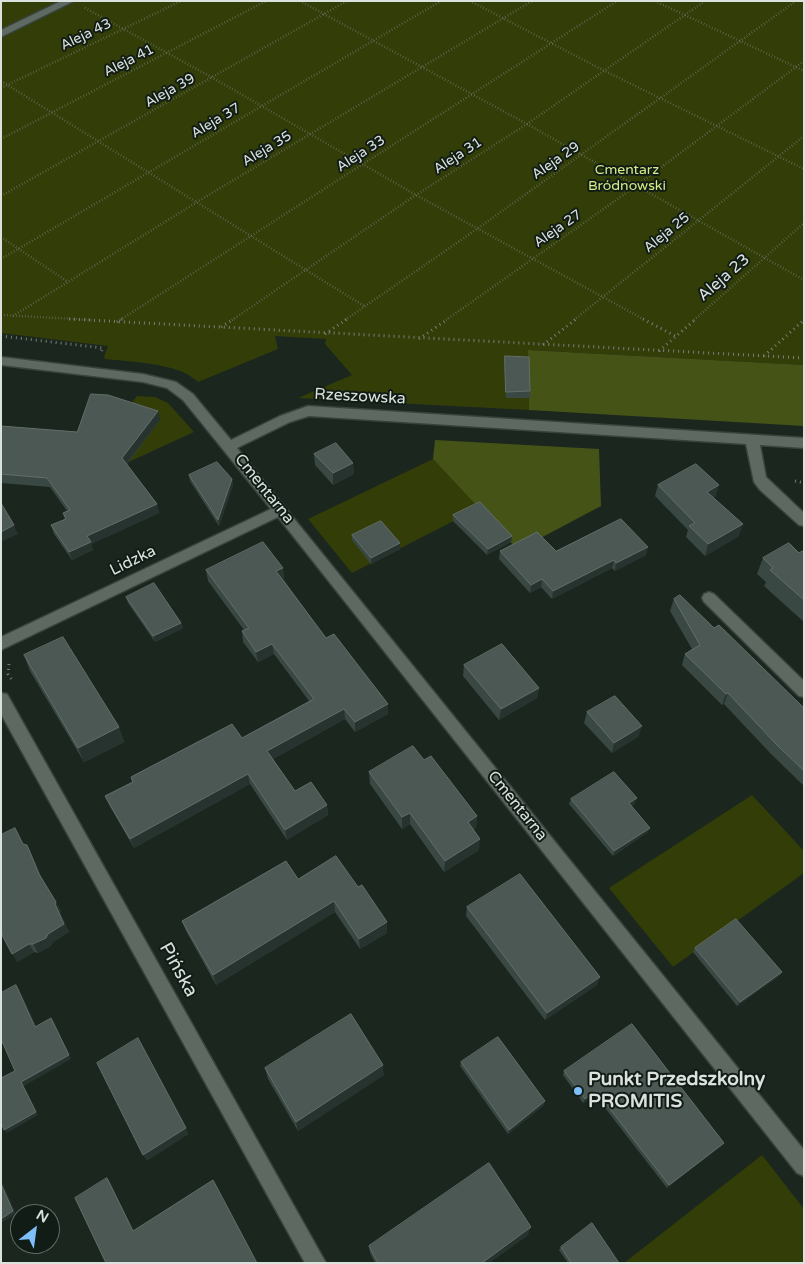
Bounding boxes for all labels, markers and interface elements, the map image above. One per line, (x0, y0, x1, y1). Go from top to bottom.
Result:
street label: Aleja 43 (58, 16, 114, 54)
street label: Aleja 41 (101, 41, 157, 81)
street label: Aleja 39 (142, 70, 198, 112)
street label: Aleja 37 (188, 100, 244, 142)
street label: Aleja 35 (239, 128, 295, 170)
street label: Aleja 33 (334, 132, 388, 176)
street label: Aleja 31 (431, 134, 485, 178)
street label: Aleja 29 (529, 139, 583, 183)
park label: Cmentarz Bródnowski (588, 162, 666, 194)
street label: Aleja 27 (531, 207, 585, 251)
street label: Aleja 25 (641, 209, 693, 257)
street label: Aleja 23 (694, 250, 754, 306)
street label: Rzeszowska (314, 385, 406, 409)
street label: Cmentarna (230, 450, 298, 528)
street label: Lidzka (107, 542, 159, 580)
street label: Cmentarna (483, 767, 551, 845)
street label: Pińska (154, 939, 202, 1001)
place label: Punkt Przedszkolny PROMITIS (588, 1069, 765, 1113)
marker: Punkt Przedszkolny PROMITIS (572, 1085, 584, 1097)
north arrow (10, 1204, 60, 1254)
text: N (33, 1206, 51, 1227)

